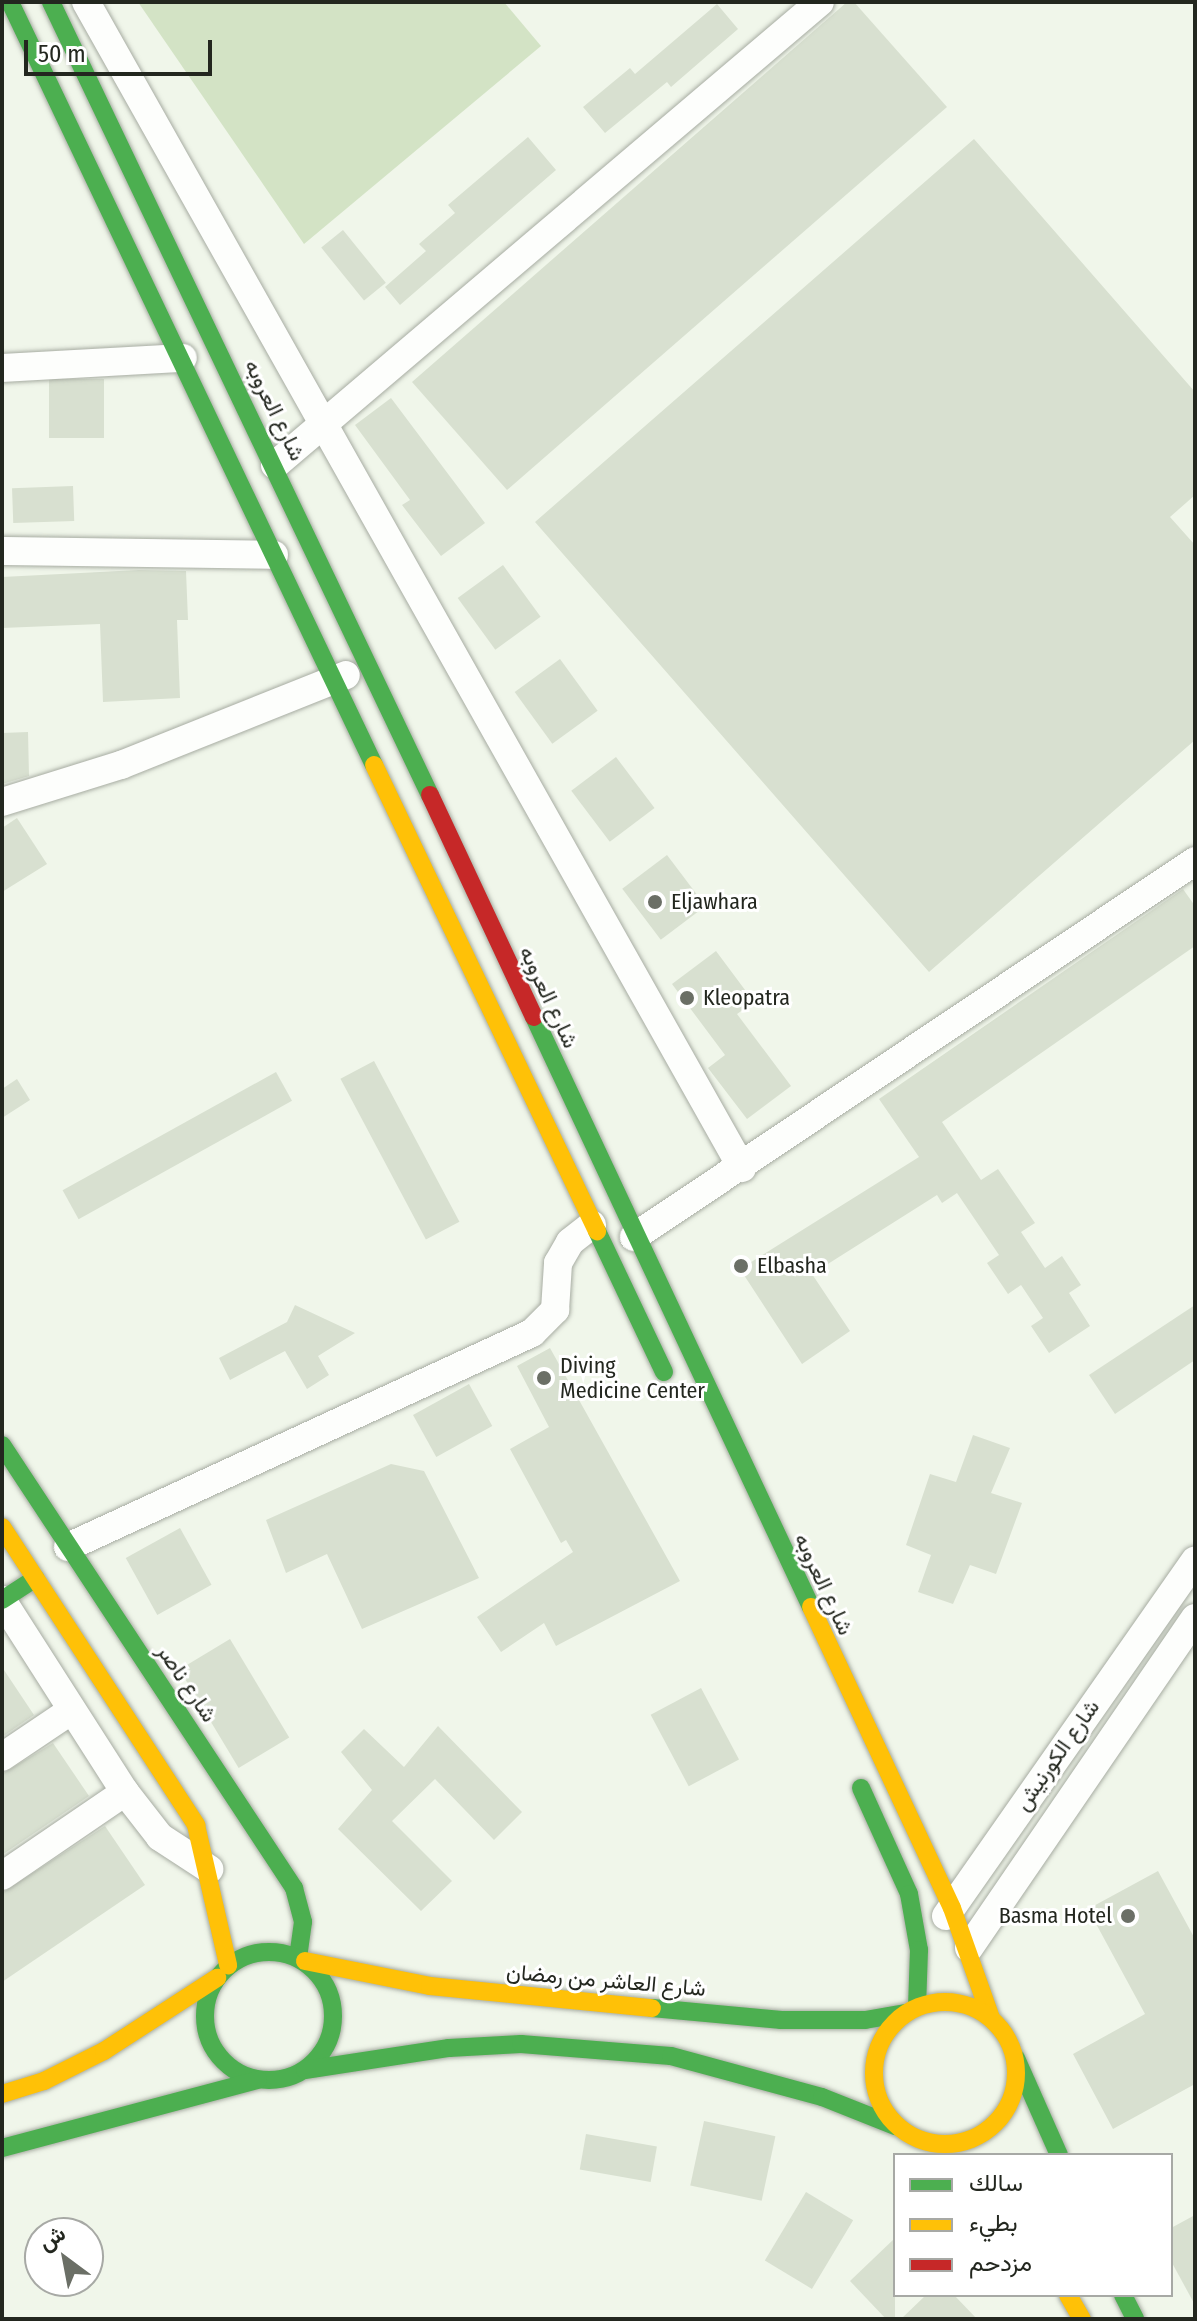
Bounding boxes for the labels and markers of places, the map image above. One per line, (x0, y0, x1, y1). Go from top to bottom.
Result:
place label: Eljawhara (671, 889, 758, 915)
marker: Eljawhara (646, 893, 664, 911)
place label: Kleopatra (703, 985, 790, 1011)
marker: Kleopatra (678, 989, 696, 1007)
place label: Elbasha (757, 1253, 827, 1279)
marker: Elbasha (732, 1257, 750, 1275)
place label: Diving Medicine Center (560, 1352, 705, 1404)
marker: Diving Medicine Center (535, 1369, 553, 1387)
place label: Basma Hotel (999, 1903, 1112, 1929)
marker: Basma Hotel (1119, 1907, 1137, 1925)

